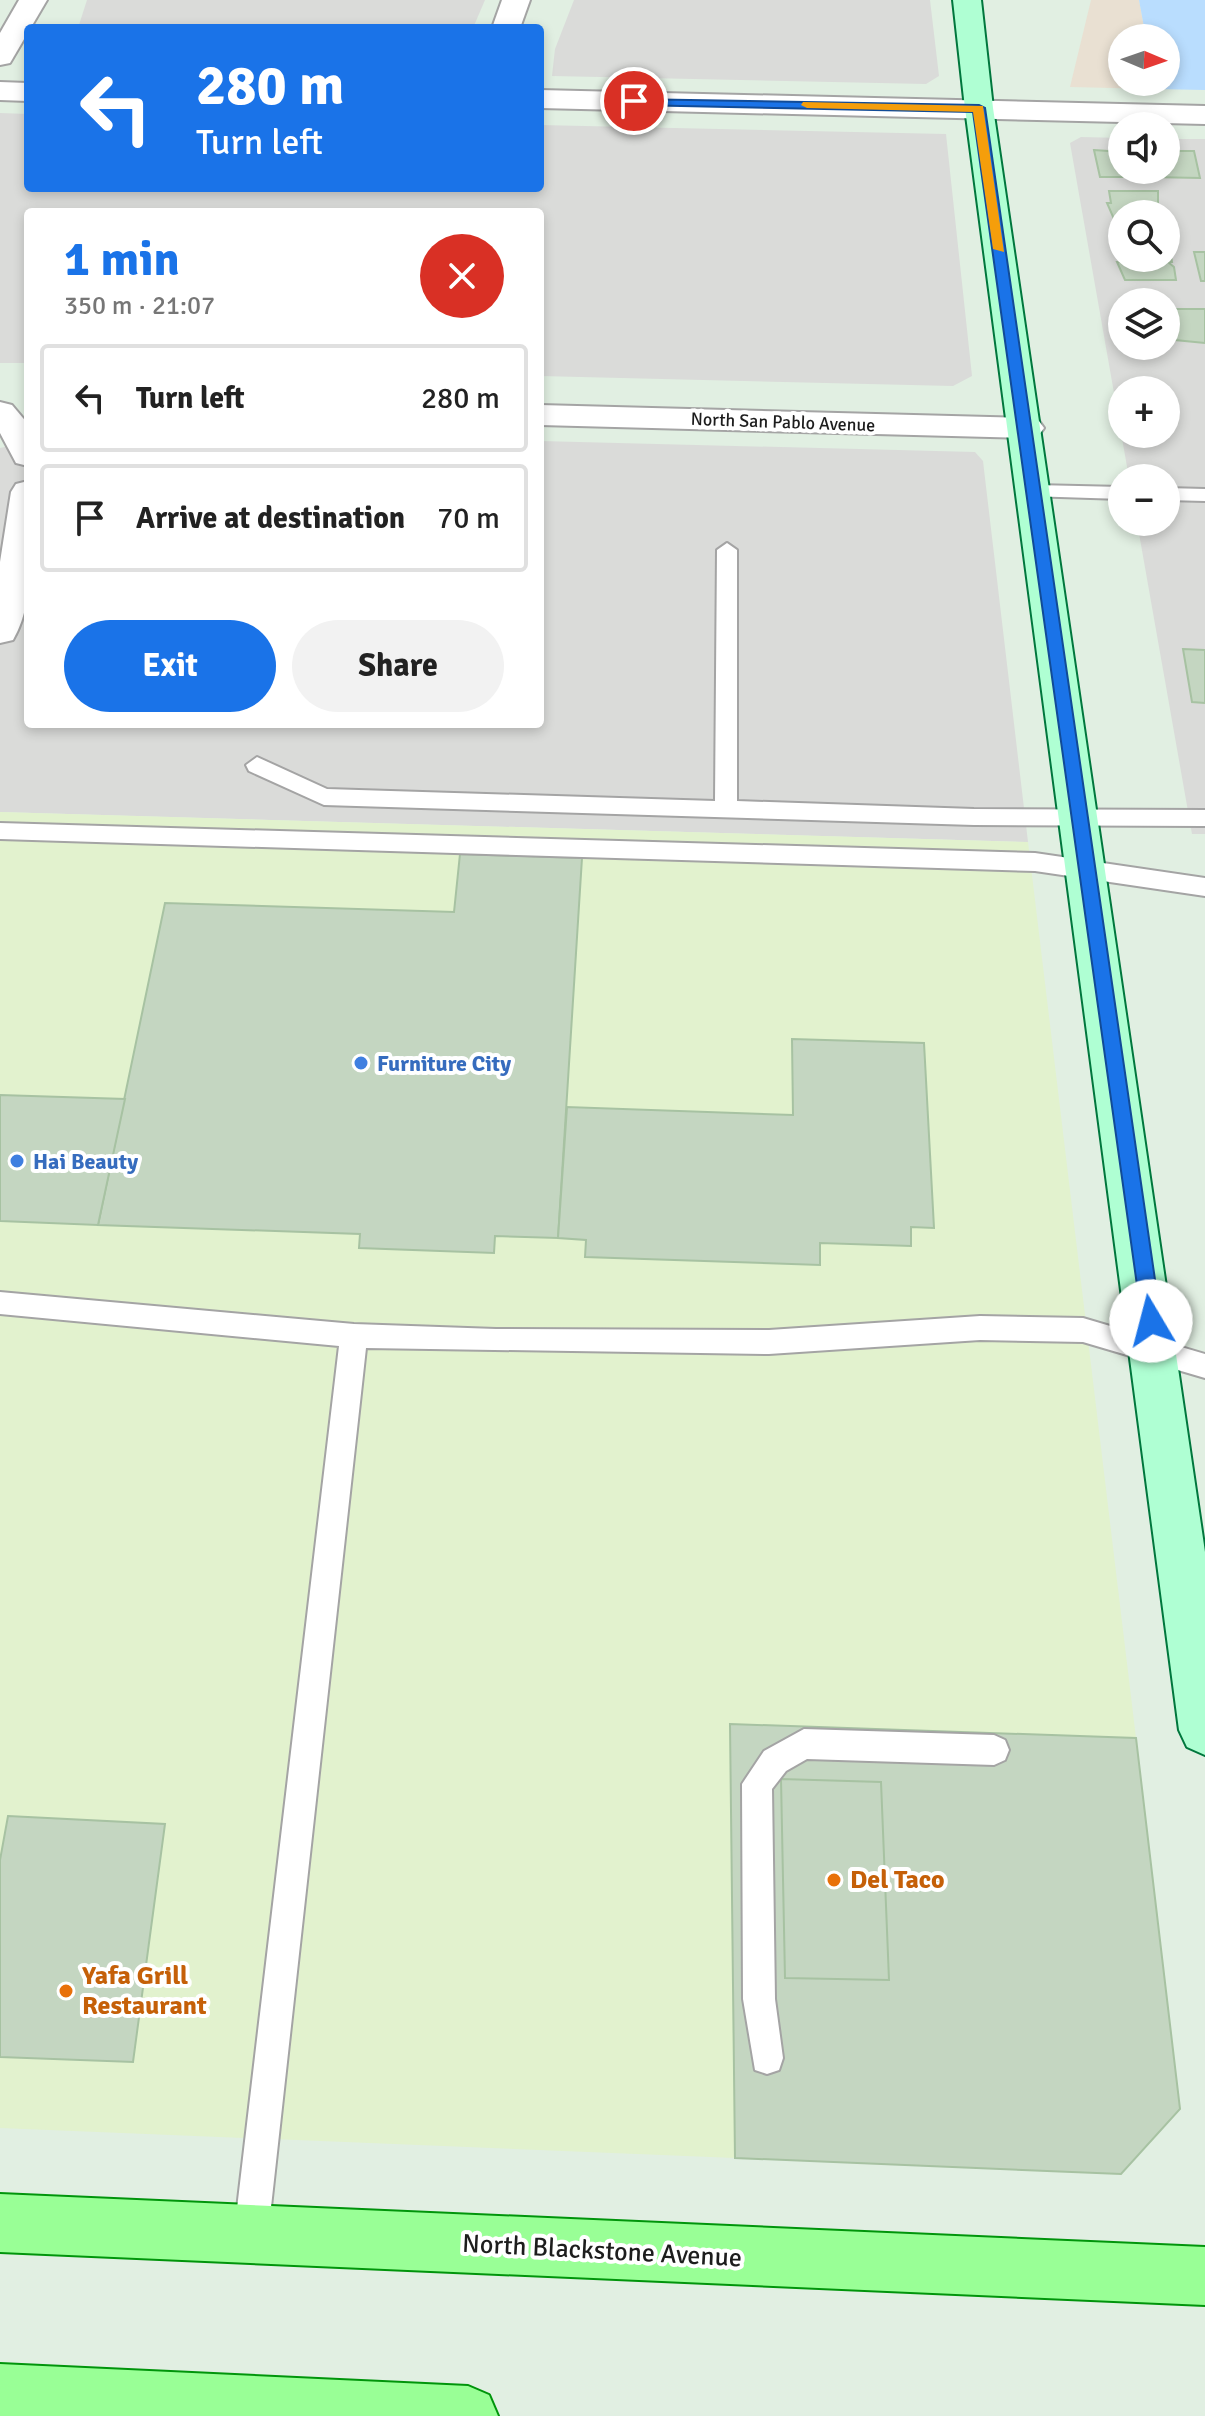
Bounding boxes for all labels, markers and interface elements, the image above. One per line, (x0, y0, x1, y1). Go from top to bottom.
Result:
north arrow (1108, 24, 1180, 96)
map controls (1108, 24, 1180, 536)
text: 280 m (196, 51, 344, 120)
icon: left (64, 56, 168, 160)
pin (600, 67, 668, 135)
icon: arrive (612, 79, 656, 123)
button: sound (1108, 112, 1180, 184)
text: Turn left (196, 120, 323, 165)
button: search (1108, 200, 1180, 272)
text: 1 min (64, 230, 180, 289)
button: close (420, 234, 504, 318)
button: layers (1108, 288, 1180, 360)
text: 350 m · 21:07 (64, 290, 215, 322)
icon: left (68, 376, 112, 420)
button: + (1108, 376, 1180, 448)
text: Turn left (136, 380, 245, 417)
text: 280 m (421, 380, 500, 417)
street label: North San Pablo Avenue (690, 408, 876, 436)
button: − (1108, 464, 1180, 536)
icon: arrive (68, 496, 112, 540)
text: Arrive at destination (136, 500, 405, 537)
text: 70 m (437, 500, 500, 537)
button: Exit (64, 620, 276, 712)
button: Share (292, 620, 504, 712)
place label: Furniture City (377, 1050, 511, 1077)
marker: Furniture City (352, 1054, 370, 1072)
place label: Hai Beauty (33, 1148, 138, 1175)
marker: Hai Beauty (8, 1152, 26, 1170)
position arrow (1109, 1279, 1193, 1363)
place label: Del Taco (850, 1864, 944, 1896)
marker: Del Taco (825, 1871, 843, 1889)
place label: Yafa Grill Restaurant (81, 1960, 207, 2022)
marker: Yafa Grill Restaurant (57, 1982, 75, 2000)
street label: North Blackstone Avenue (461, 2228, 743, 2274)

